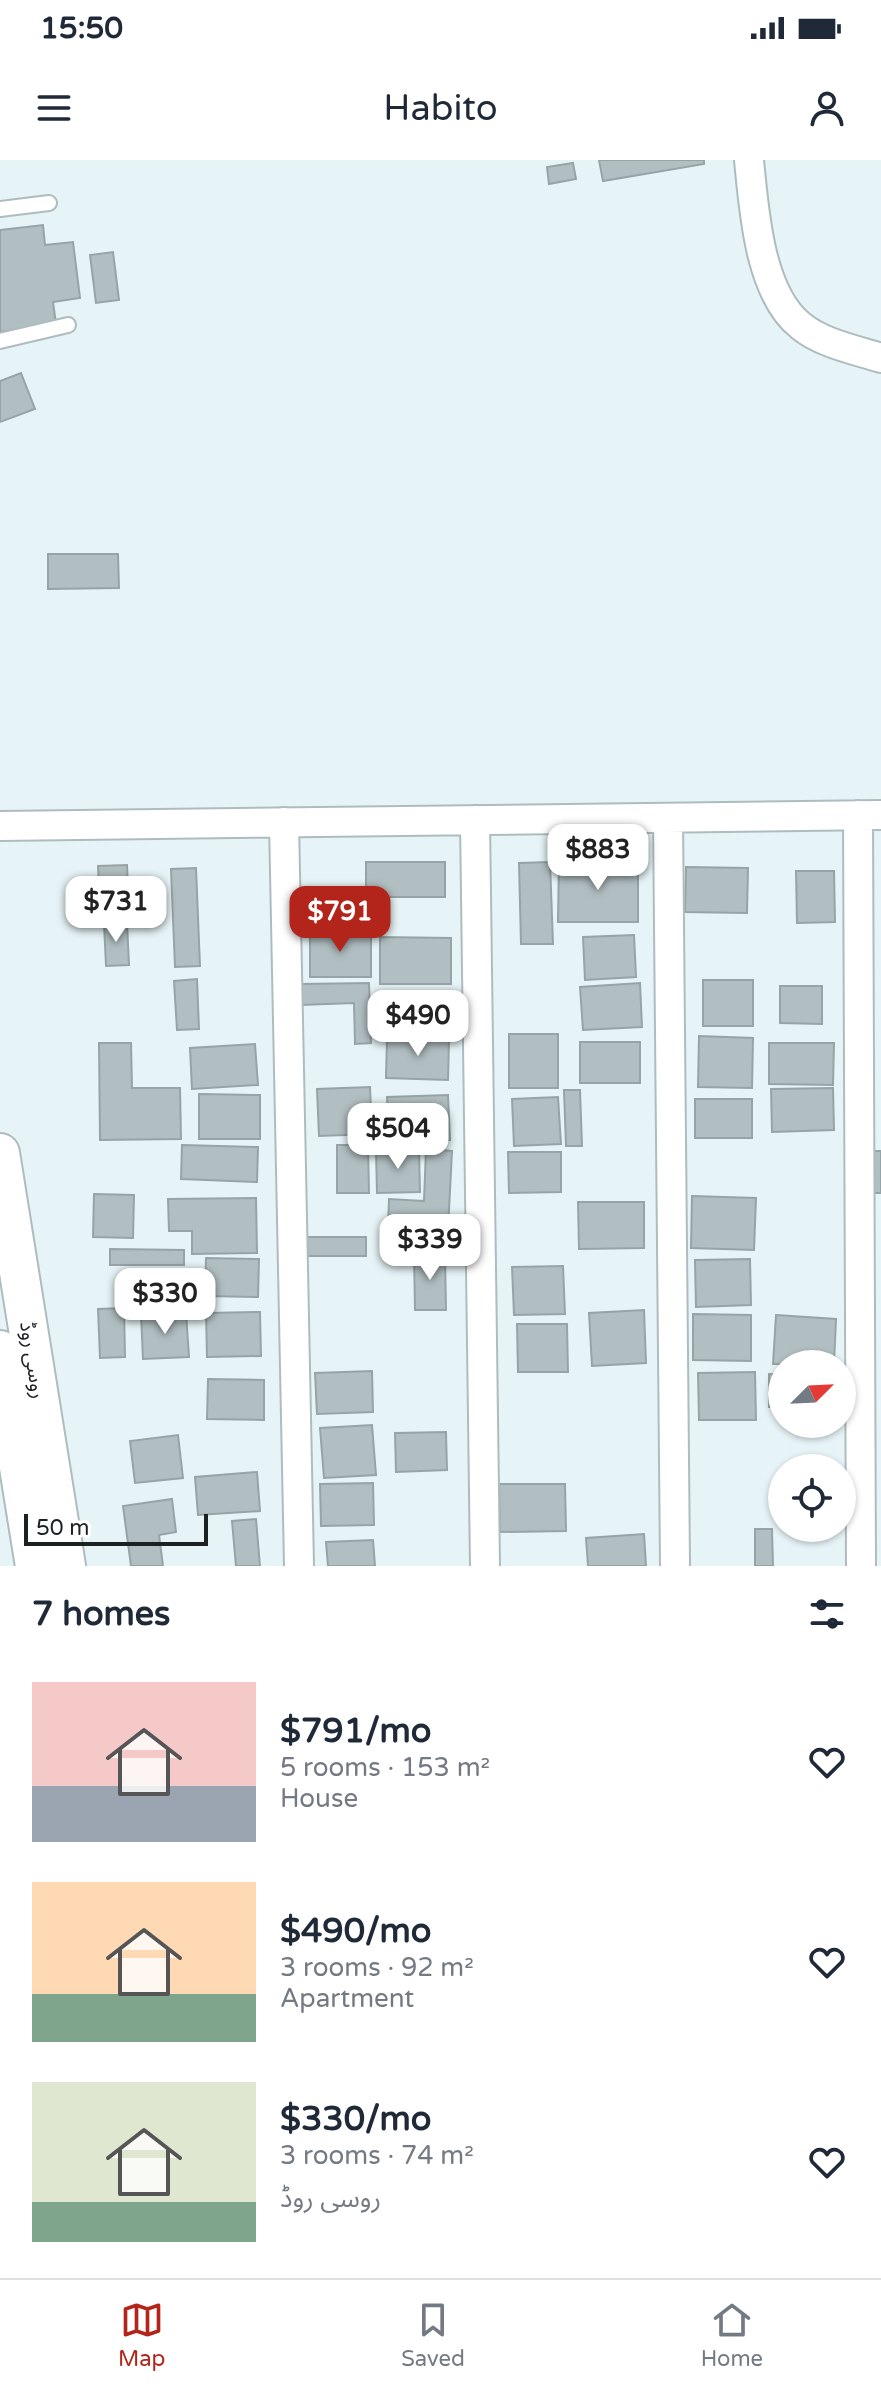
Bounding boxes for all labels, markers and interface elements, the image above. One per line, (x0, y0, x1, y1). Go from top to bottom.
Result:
text: 15:50 (40, 10, 123, 47)
icon: menu (32, 86, 76, 130)
icon: person (805, 86, 849, 130)
text: Habito (383, 87, 498, 130)
pin: $883 (551, 824, 645, 892)
text: $883 (565, 834, 631, 865)
pin: $731 (69, 876, 163, 944)
text: $731 (83, 886, 149, 917)
pin: $791 (293, 886, 387, 954)
text: $791 (307, 896, 373, 927)
pin: $490 (371, 990, 465, 1058)
text: $490 (385, 1000, 451, 1031)
pin: $504 (351, 1103, 445, 1171)
text: $504 (365, 1113, 431, 1144)
pin: $339 (383, 1214, 477, 1282)
text: $339 (397, 1224, 463, 1255)
pin: $330 (118, 1268, 212, 1336)
text: $330 (132, 1278, 198, 1309)
street label: روسی روڈ (14, 1320, 50, 1400)
north arrow (768, 1350, 856, 1438)
map controls (768, 1350, 856, 1542)
button: locate (768, 1454, 856, 1542)
scale bar (24, 1510, 208, 1546)
text: 50 m (36, 1515, 90, 1541)
icon: filters (805, 1592, 849, 1636)
text: 7 homes (32, 1594, 170, 1635)
text: $791/mo (280, 1711, 431, 1752)
icon: home (96, 1714, 192, 1810)
icon: heart (805, 1740, 849, 1784)
text: 5 rooms · 153 m² (280, 1752, 490, 1783)
text: House (280, 1783, 358, 1814)
text: $490/mo (280, 1911, 431, 1952)
icon: home (96, 1914, 192, 2010)
icon: heart (805, 1940, 849, 1984)
text: 3 rooms · 92 m² (280, 1952, 474, 1983)
text: Apartment (280, 1983, 414, 2014)
text: $330/mo (280, 2099, 431, 2140)
icon: home (96, 2114, 192, 2210)
text: 3 rooms · 74 m² (280, 2140, 474, 2171)
icon: heart (805, 2140, 849, 2184)
text: روسی روڈ (280, 2183, 381, 2214)
tab: Map (118, 2298, 165, 2372)
tab: Saved (401, 2298, 465, 2372)
tab: Home (701, 2298, 763, 2372)

